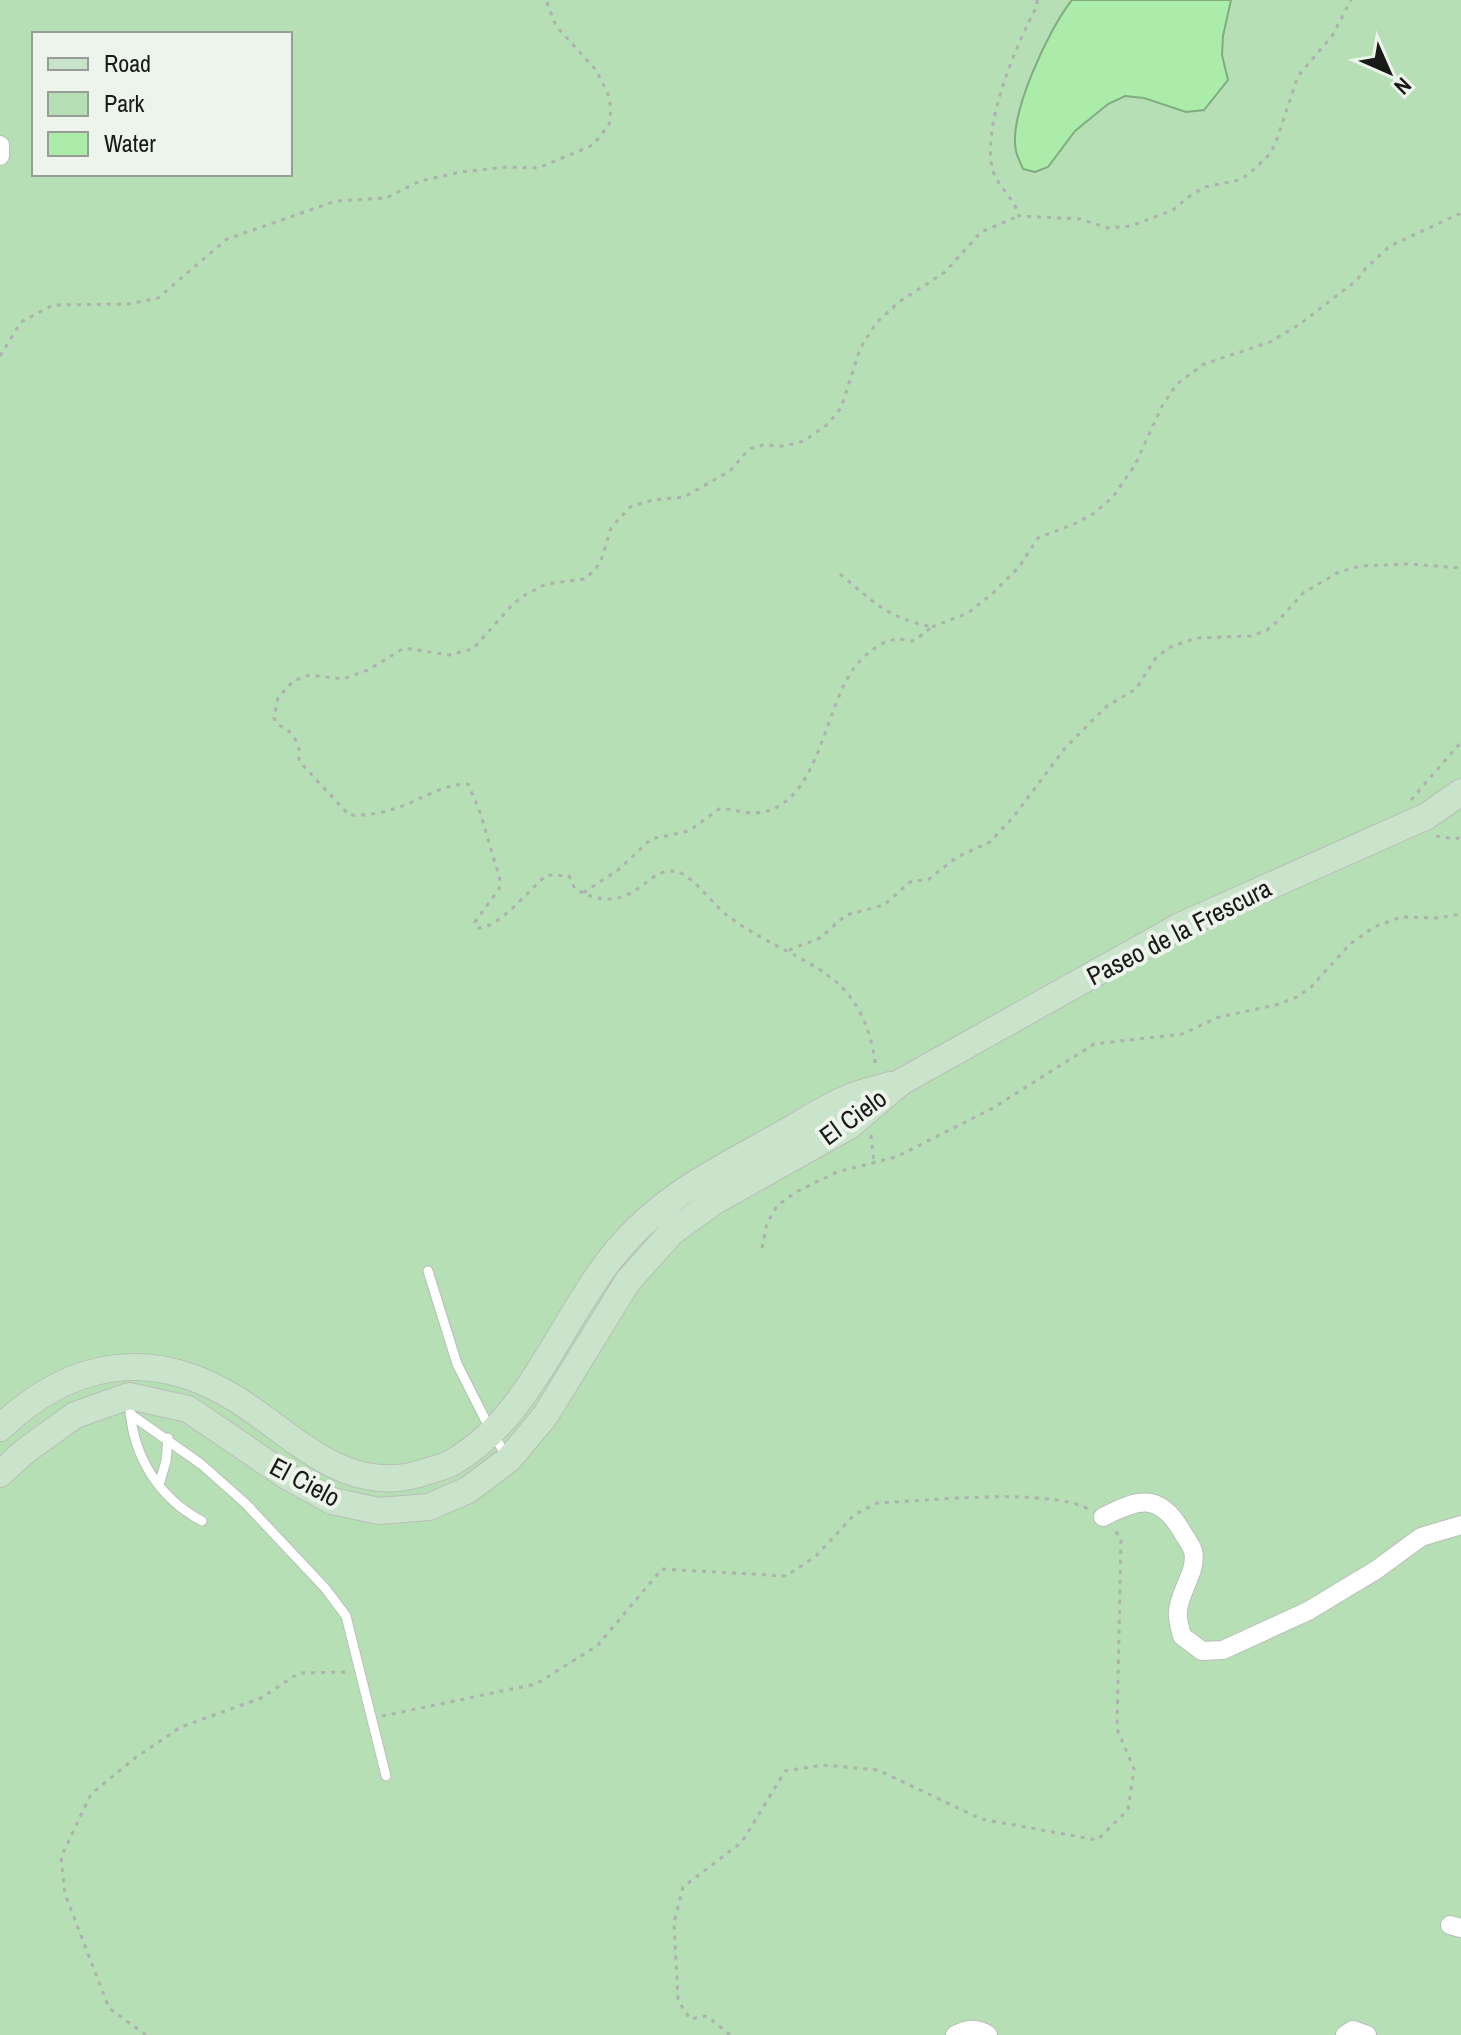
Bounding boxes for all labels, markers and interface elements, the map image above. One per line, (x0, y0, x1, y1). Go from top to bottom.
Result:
legend (32, 32, 292, 176)
north arrow (1349, 32, 1429, 112)
text: Road (104, 47, 151, 79)
text: N (1388, 71, 1418, 101)
text: Park (104, 87, 145, 119)
text: Water (104, 127, 156, 159)
street label: Paseo de la Frescura (1081, 870, 1277, 993)
street label: El Cielo (812, 1080, 893, 1153)
street label: El Cielo (264, 1449, 346, 1515)

